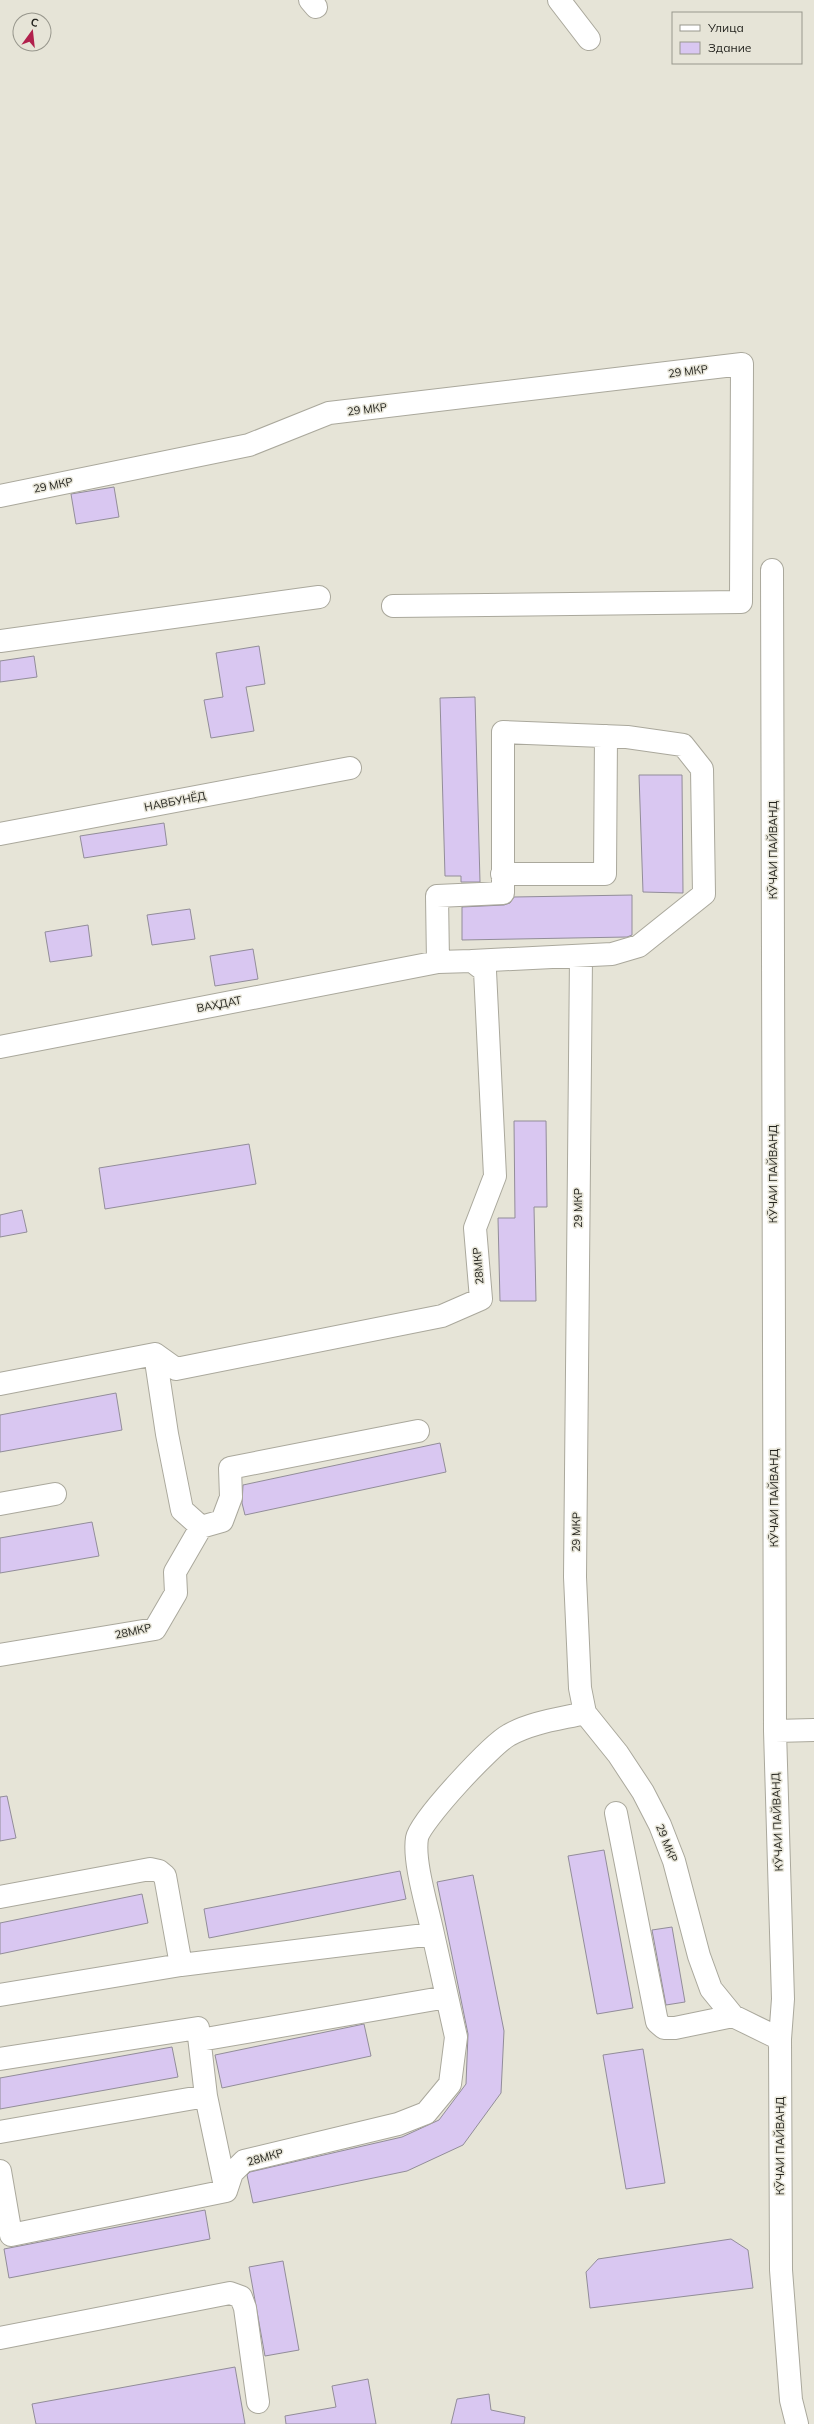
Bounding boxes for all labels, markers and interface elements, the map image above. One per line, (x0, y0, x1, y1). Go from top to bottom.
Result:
north arrow (12, 12, 52, 52)
legend (672, 12, 802, 64)
text: С (29, 15, 40, 30)
text: Улица (707, 20, 744, 35)
text: Здание (708, 40, 752, 55)
street label: 29 МКР (667, 362, 709, 380)
street label: 29 МКР (346, 400, 388, 418)
street label: 29 МКР (32, 474, 74, 496)
street label: НАВБУНЁД (143, 788, 207, 814)
street label: КӮЧАИ ПАЙВАНД (766, 800, 780, 899)
street label: ВАҲДАТ (195, 993, 243, 1015)
street label: КӮЧАИ ПАЙВАНД (766, 1124, 780, 1223)
street label: 29 МКР (571, 1188, 585, 1228)
street label: 28МКР (469, 1247, 487, 1285)
street label: КӮЧАИ ПАЙВАНД (767, 1448, 781, 1547)
street label: 29 МКР (569, 1512, 583, 1552)
street label: 28МКР (113, 1620, 153, 1642)
street label: КӮЧАИ ПАЙВАНД (768, 1772, 786, 1872)
street label: 29 МКР (653, 1822, 681, 1864)
street label: КӮЧАИ ПАЙВАНД (773, 2096, 787, 2195)
street label: 28МКР (245, 2145, 285, 2169)

